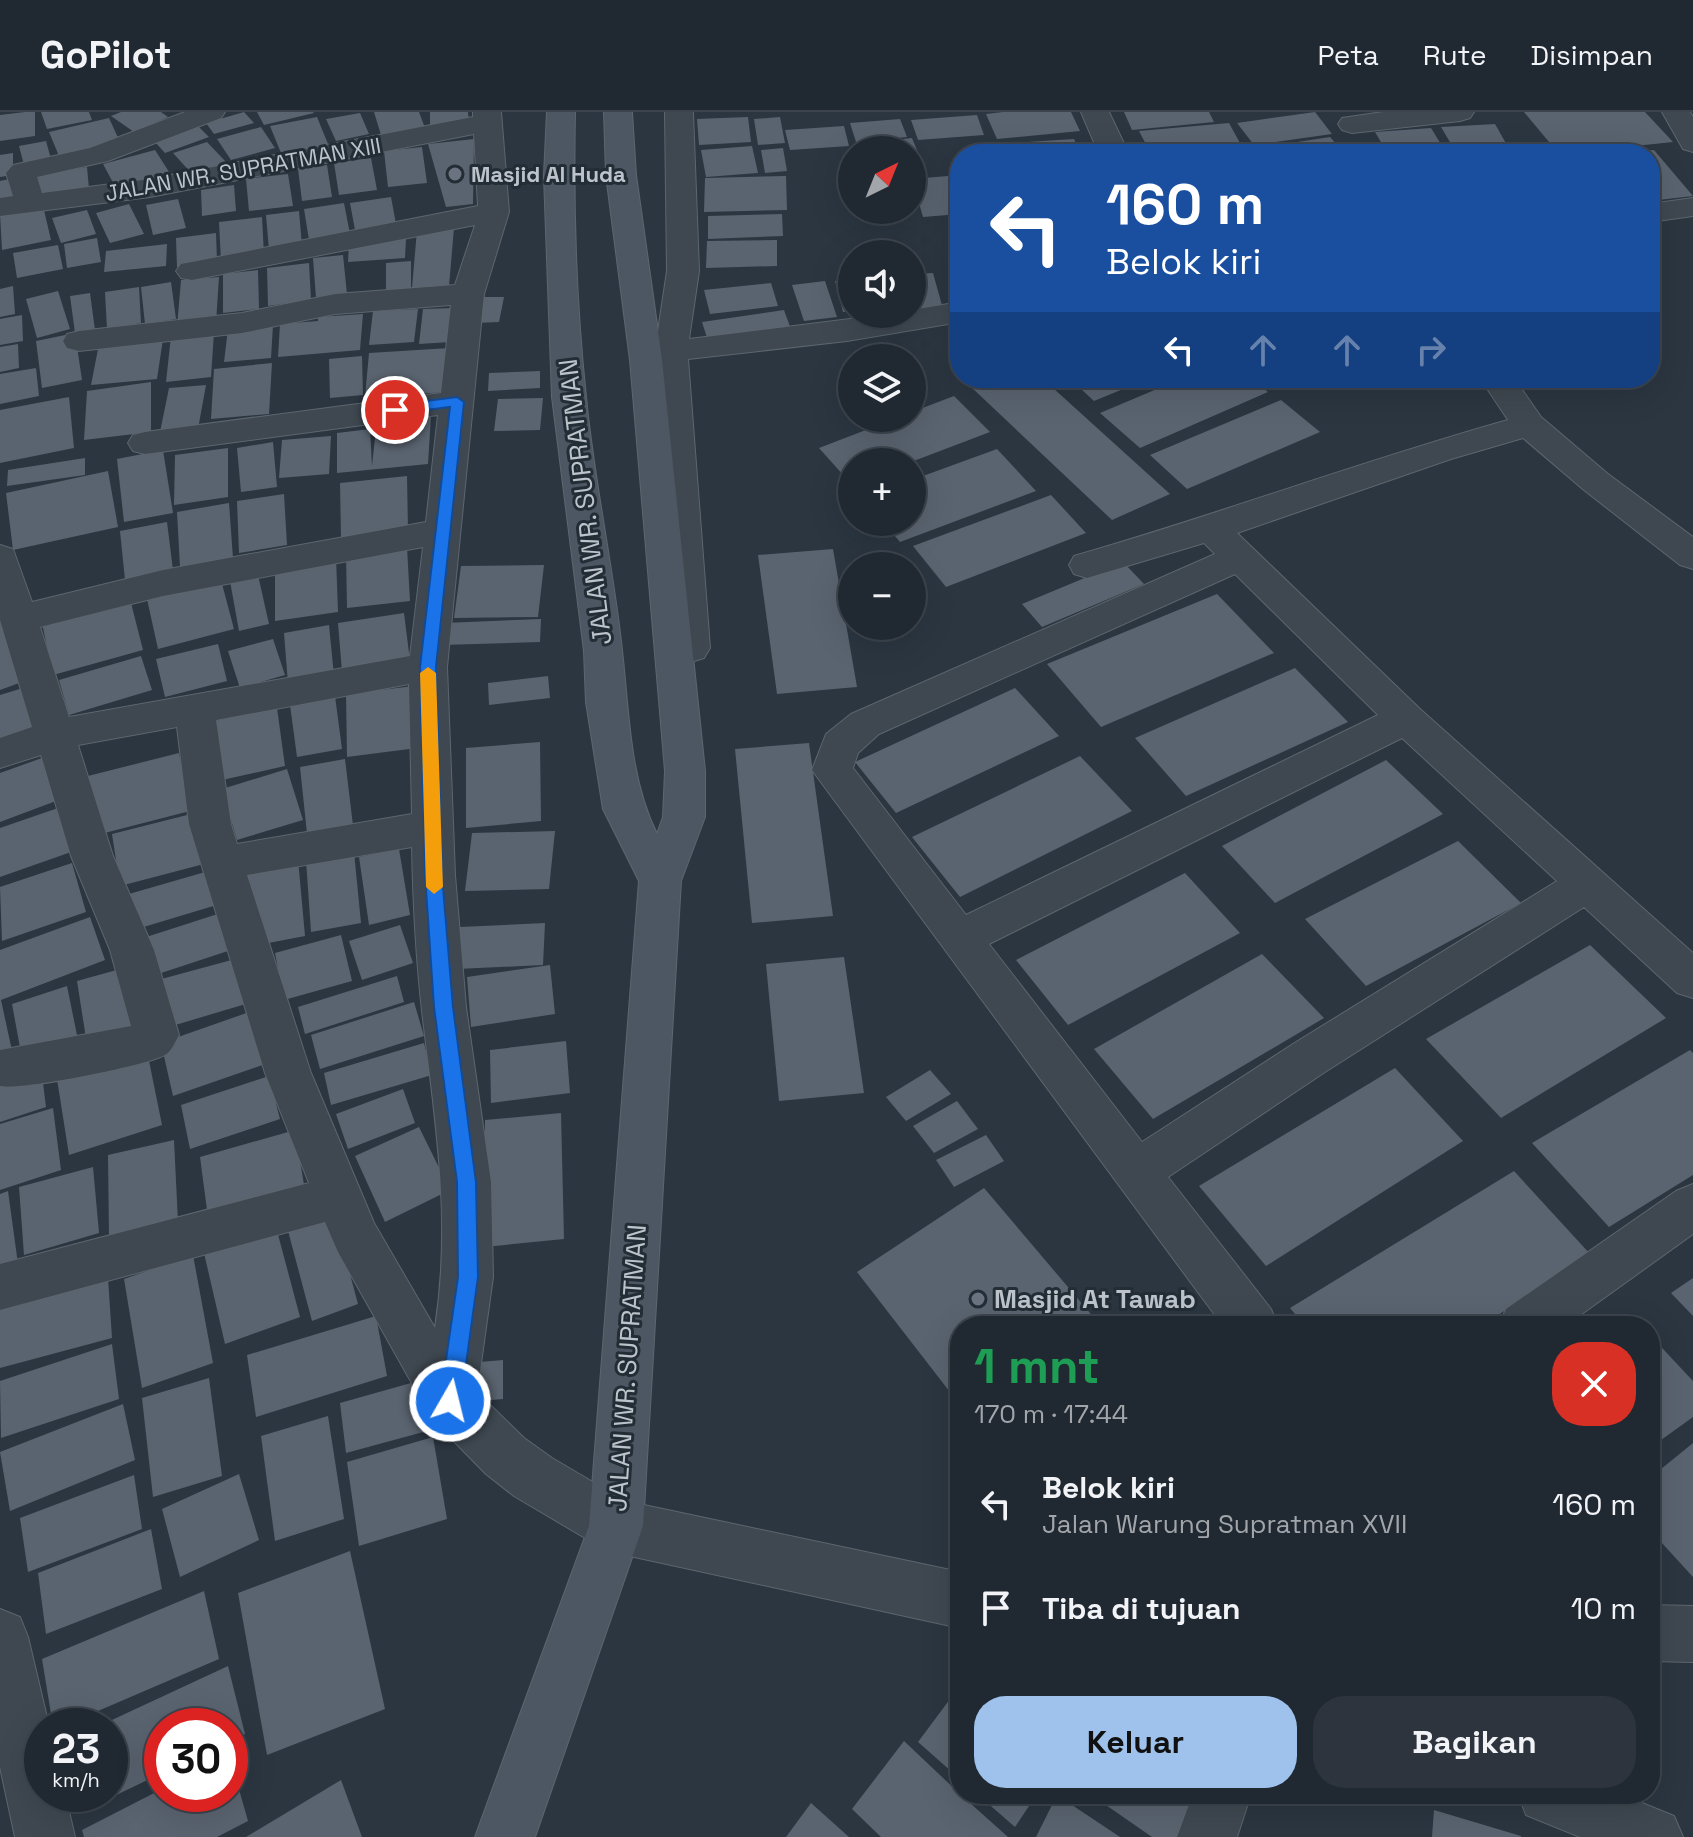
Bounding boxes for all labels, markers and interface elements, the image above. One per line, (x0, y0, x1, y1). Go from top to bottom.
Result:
text: GoPilot (40, 31, 172, 79)
text: Peta (1318, 37, 1379, 73)
text: Rute (1423, 37, 1487, 73)
text: Disimpan (1531, 37, 1653, 73)
street label: JALAN WR. SUPRATMAN XIII (103, 131, 383, 207)
north arrow (838, 136, 926, 224)
map controls (838, 136, 926, 640)
place label: Masjid Al Huda (471, 160, 626, 188)
marker: Masjid Al Huda (446, 165, 464, 183)
text: 160 m (1106, 169, 1264, 240)
icon: left (974, 176, 1078, 280)
text: Belok kiri (1106, 239, 1261, 285)
button: sound (838, 240, 926, 328)
icon: left (1157, 328, 1201, 372)
icon: ahead (1241, 328, 1285, 372)
icon: ahead (1325, 328, 1369, 372)
icon: right (1409, 328, 1453, 372)
button: layers (838, 344, 926, 432)
street label: JALAN WR. SUPRATMAN (551, 357, 619, 647)
pin (361, 376, 429, 444)
icon: arrive (373, 388, 417, 432)
button: + (838, 448, 926, 536)
button: − (838, 552, 926, 640)
street label: JALAN WR. SUPRATMAN (600, 1223, 654, 1513)
place label: Masjid At Tawab (994, 1282, 1196, 1316)
marker: Masjid At Tawab (969, 1290, 987, 1308)
text: 1 mnt (974, 1336, 1100, 1397)
button: close (1552, 1342, 1636, 1426)
position arrow (408, 1359, 492, 1443)
text: 170 m · 17:44 (974, 1397, 1128, 1431)
text: Belok kiri (1042, 1468, 1175, 1507)
icon: left (974, 1482, 1018, 1526)
text: 160 m (1552, 1485, 1636, 1524)
text: Jalan Warung Supratman XVII (1042, 1507, 1407, 1541)
icon: arrive (974, 1586, 1018, 1630)
text: Tiba di tujuan (1042, 1589, 1241, 1628)
text: 10 m (1571, 1589, 1636, 1628)
button: Keluar (974, 1696, 1297, 1788)
button: Bagikan (1313, 1696, 1636, 1788)
speed limit sign: 30 (144, 1708, 248, 1812)
text: 23 (52, 1724, 100, 1775)
text: km/h (52, 1767, 100, 1793)

